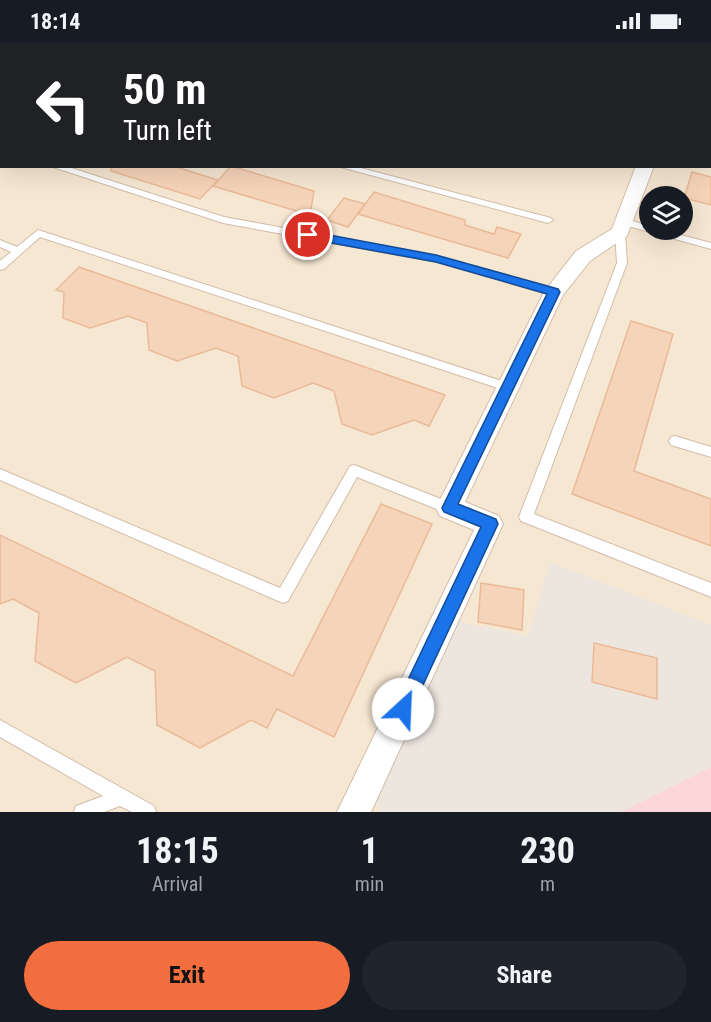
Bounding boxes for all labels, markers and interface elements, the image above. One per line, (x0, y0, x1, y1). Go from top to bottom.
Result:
text: 18:14 (30, 9, 81, 34)
text: 50 m (123, 65, 206, 114)
icon: left (24, 66, 102, 144)
text: Turn left (123, 115, 212, 147)
map controls (639, 186, 693, 240)
button: layers (639, 186, 693, 240)
pin (282, 209, 333, 260)
icon: arrive (291, 218, 324, 251)
position arrow (371, 677, 435, 741)
text: 18:15 (136, 830, 219, 872)
text: 1 (360, 830, 379, 872)
text: 230 (520, 830, 575, 872)
text: Arrival (152, 872, 203, 896)
text: min (355, 872, 384, 896)
text: m (540, 872, 555, 896)
button: Exit (24, 941, 350, 1010)
button: Share (362, 941, 687, 1010)

